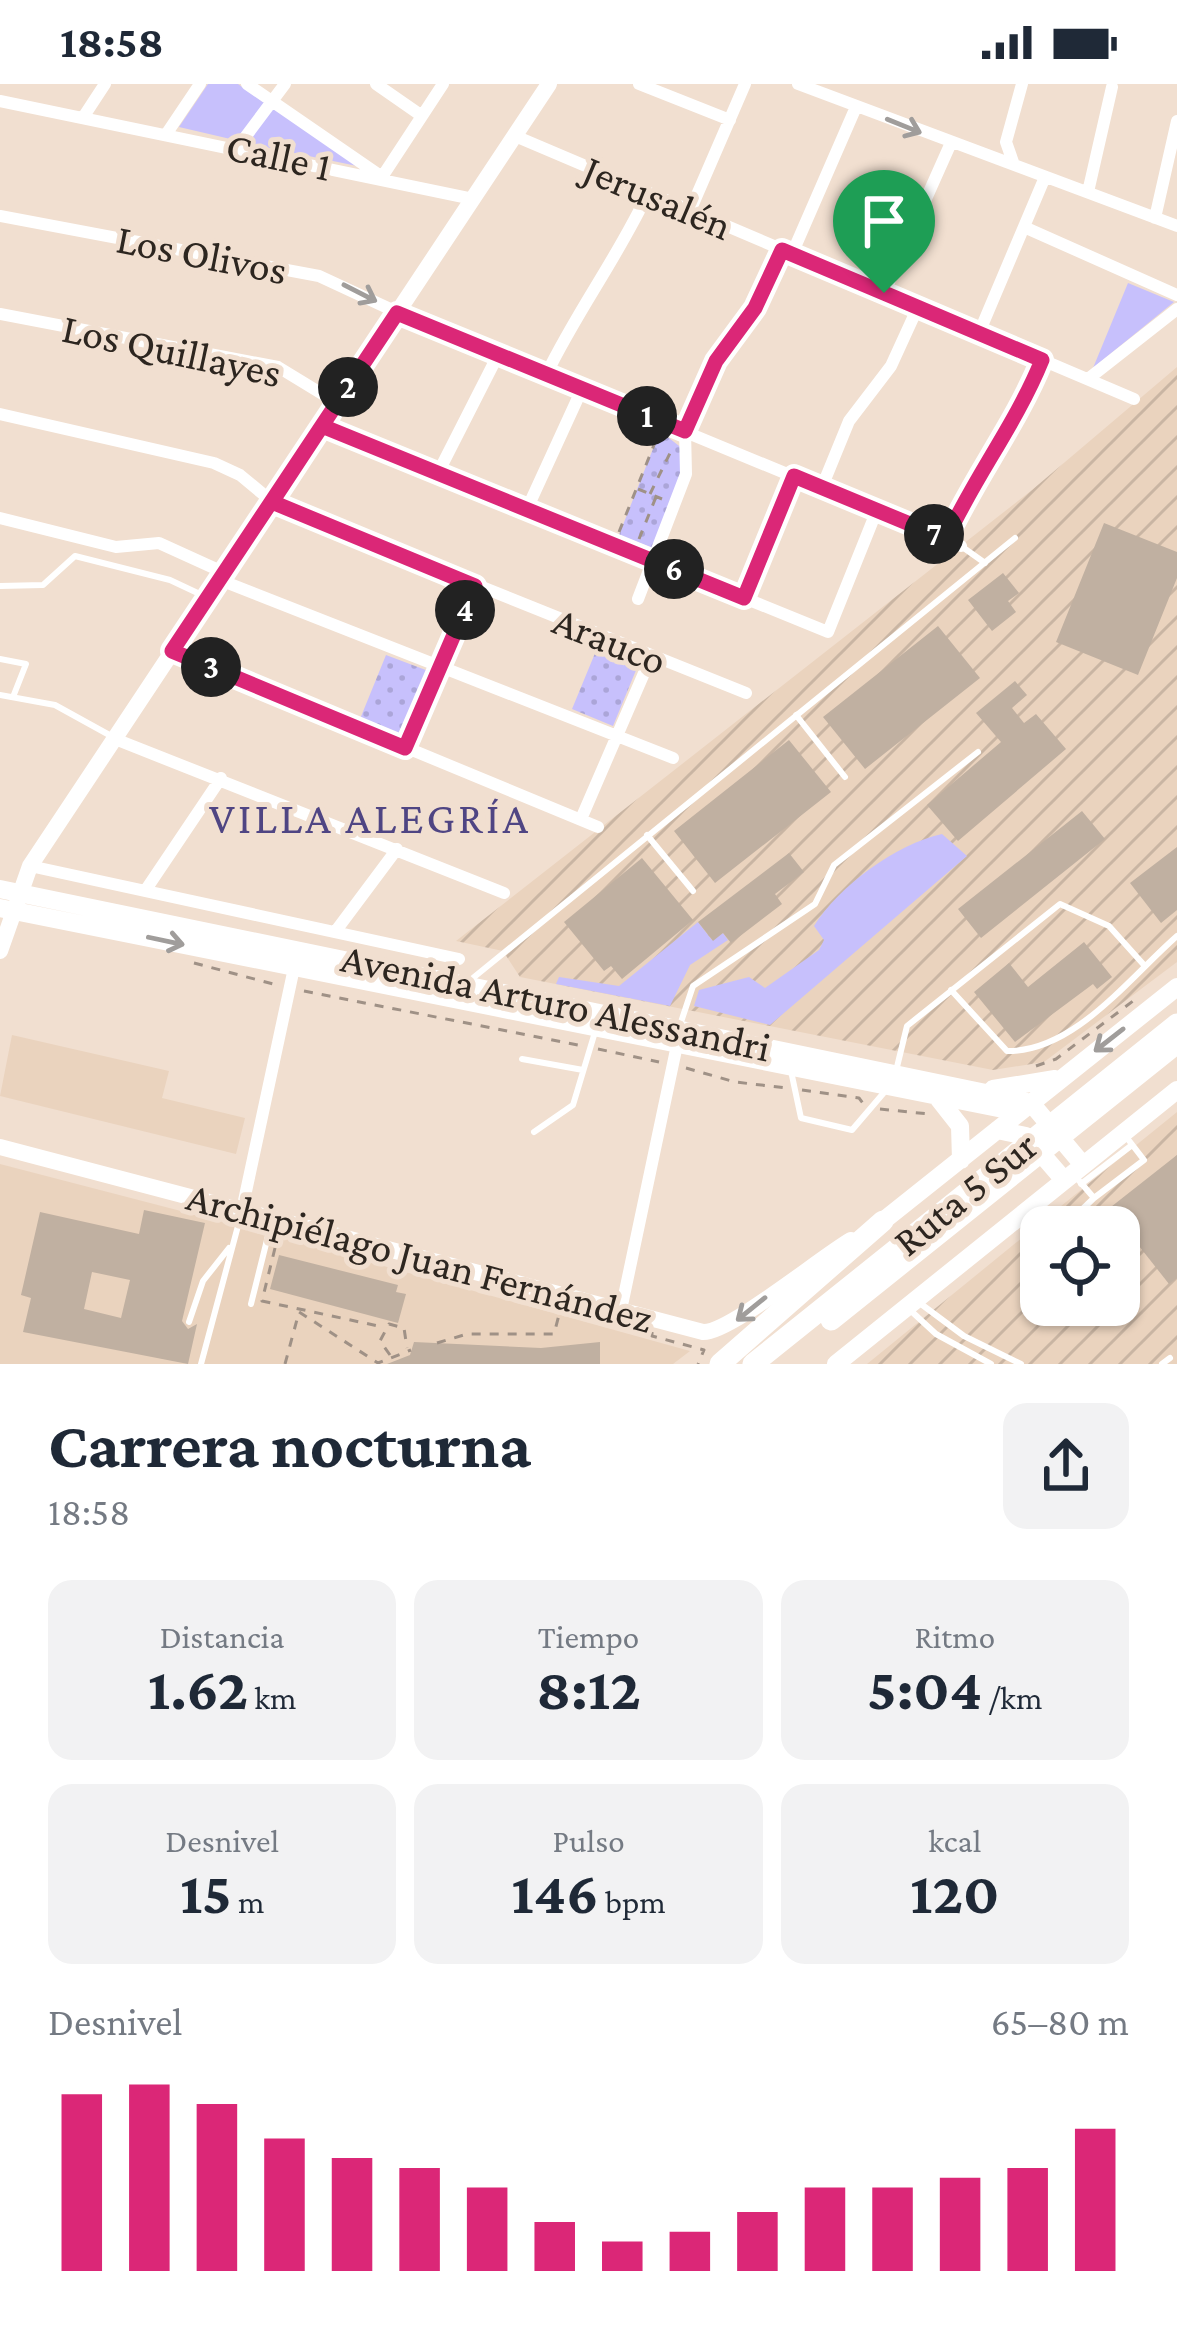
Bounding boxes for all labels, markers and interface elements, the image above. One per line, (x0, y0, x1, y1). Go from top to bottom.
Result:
text: 18:58 (60, 17, 164, 67)
one-way arrow (885, 117, 922, 139)
street label: Calle 1 (222, 122, 336, 190)
street label: Jerusalén (573, 143, 739, 249)
pin (833, 170, 935, 293)
icon: arrive (851, 188, 917, 254)
street label: Los Olivos (113, 214, 291, 294)
one-way arrow (342, 283, 377, 306)
street label: Los Quillayes (58, 304, 286, 396)
pin: 2 (318, 357, 378, 417)
text: 2 (340, 368, 356, 405)
pin: 1 (617, 386, 677, 446)
text: 1 (641, 397, 653, 434)
pin: 7 (904, 504, 964, 564)
text: 7 (926, 515, 942, 552)
pin: 6 (644, 539, 704, 599)
text: 6 (665, 550, 683, 587)
pin: 4 (435, 580, 495, 640)
text: 4 (456, 591, 474, 628)
street label: Arauco (547, 596, 673, 684)
pin: 3 (181, 637, 241, 697)
text: 3 (203, 648, 219, 685)
district label: VILLA ALEGRÍA (209, 793, 531, 843)
one-way arrow (146, 931, 185, 953)
street label: Avenida Arturo Alessandri (337, 934, 775, 1070)
one-way arrow (1094, 1026, 1126, 1053)
street label: Ruta 5 Sur (884, 1121, 1046, 1265)
street label: Archipiélago Juan Fernández (182, 1172, 658, 1342)
map controls (1020, 1206, 1140, 1326)
button: locate (1020, 1206, 1140, 1326)
one-way arrow (735, 1295, 767, 1321)
button: share (1003, 1403, 1129, 1529)
text: Carrera nocturna (48, 1408, 531, 1481)
text: 18:58 (48, 1490, 130, 1533)
text: Distancia (160, 1618, 285, 1655)
text: Tiempo (538, 1618, 639, 1655)
text: Ritmo (914, 1618, 995, 1655)
text: 1.62 (148, 1655, 248, 1722)
text: 8:12 (536, 1655, 641, 1722)
text: 5:04 (867, 1655, 982, 1722)
text: km (248, 1679, 297, 1716)
text: /km (982, 1679, 1042, 1716)
text: Desnivel (165, 1822, 279, 1859)
text: Pulso (552, 1822, 625, 1859)
text: kcal (928, 1822, 981, 1859)
text: 15 (180, 1859, 232, 1926)
text: 146 (511, 1859, 599, 1926)
text: 120 (910, 1859, 1000, 1926)
text: m (232, 1883, 264, 1920)
text: bpm (599, 1883, 666, 1920)
text: Desnivel (48, 2000, 183, 2043)
text: 65–80 m (991, 2000, 1129, 2043)

